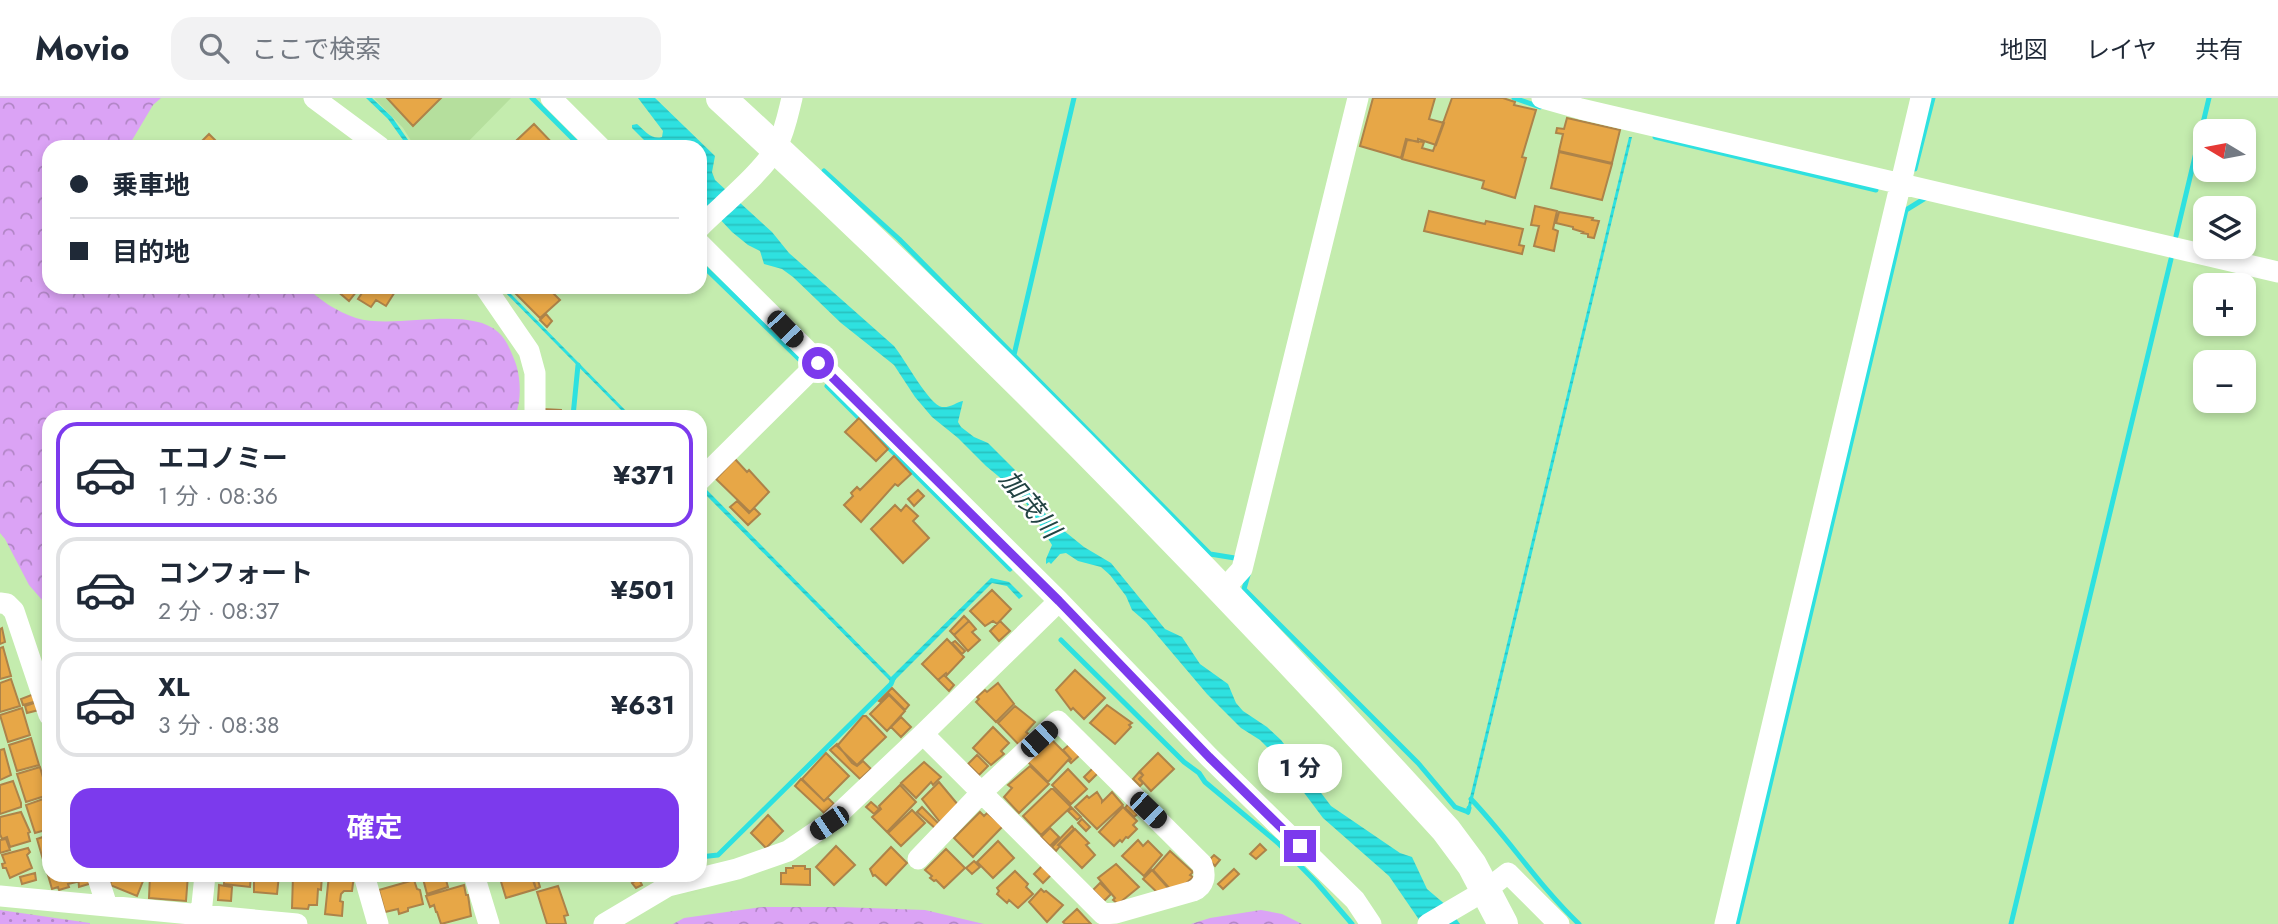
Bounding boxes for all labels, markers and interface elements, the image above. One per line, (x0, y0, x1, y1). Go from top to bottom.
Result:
search box (171, 17, 661, 80)
text: Movio (35, 25, 129, 72)
icon: search (195, 29, 233, 67)
text: ここで検索 (251, 30, 381, 68)
text: 地図 (2000, 32, 2048, 67)
text: レイヤ (2086, 32, 2157, 67)
text: 共有 (2195, 32, 2243, 67)
north arrow (2193, 119, 2256, 182)
map controls (2193, 119, 2256, 413)
text: 乗車地 (112, 166, 190, 204)
button: layers (2193, 196, 2256, 259)
text: 目的地 (112, 233, 190, 271)
button: + (2193, 273, 2256, 336)
car (763, 307, 808, 351)
route start (802, 347, 834, 379)
button: − (2193, 350, 2256, 413)
text: エコノミー (158, 439, 288, 477)
icon: car (74, 443, 137, 506)
text: ¥371 (613, 456, 675, 494)
water label: 加茂川 (991, 462, 1071, 549)
text: 1 分 · 08:36 (158, 479, 278, 513)
text: コンフォート (158, 554, 313, 592)
icon: car (74, 558, 137, 621)
text: ¥501 (610, 571, 675, 609)
text: 2 分 · 08:37 (158, 594, 279, 628)
text: XL (158, 668, 190, 706)
icon: car (74, 673, 137, 736)
text: ¥631 (611, 686, 675, 724)
text: 3 分 · 08:38 (158, 708, 280, 742)
car (1017, 717, 1062, 761)
callout: 1 分 (1258, 744, 1342, 794)
text: 1 分 (1279, 751, 1321, 785)
button: 確定 (70, 788, 679, 868)
car (1126, 788, 1171, 832)
car (806, 803, 853, 843)
route end (1284, 830, 1316, 862)

